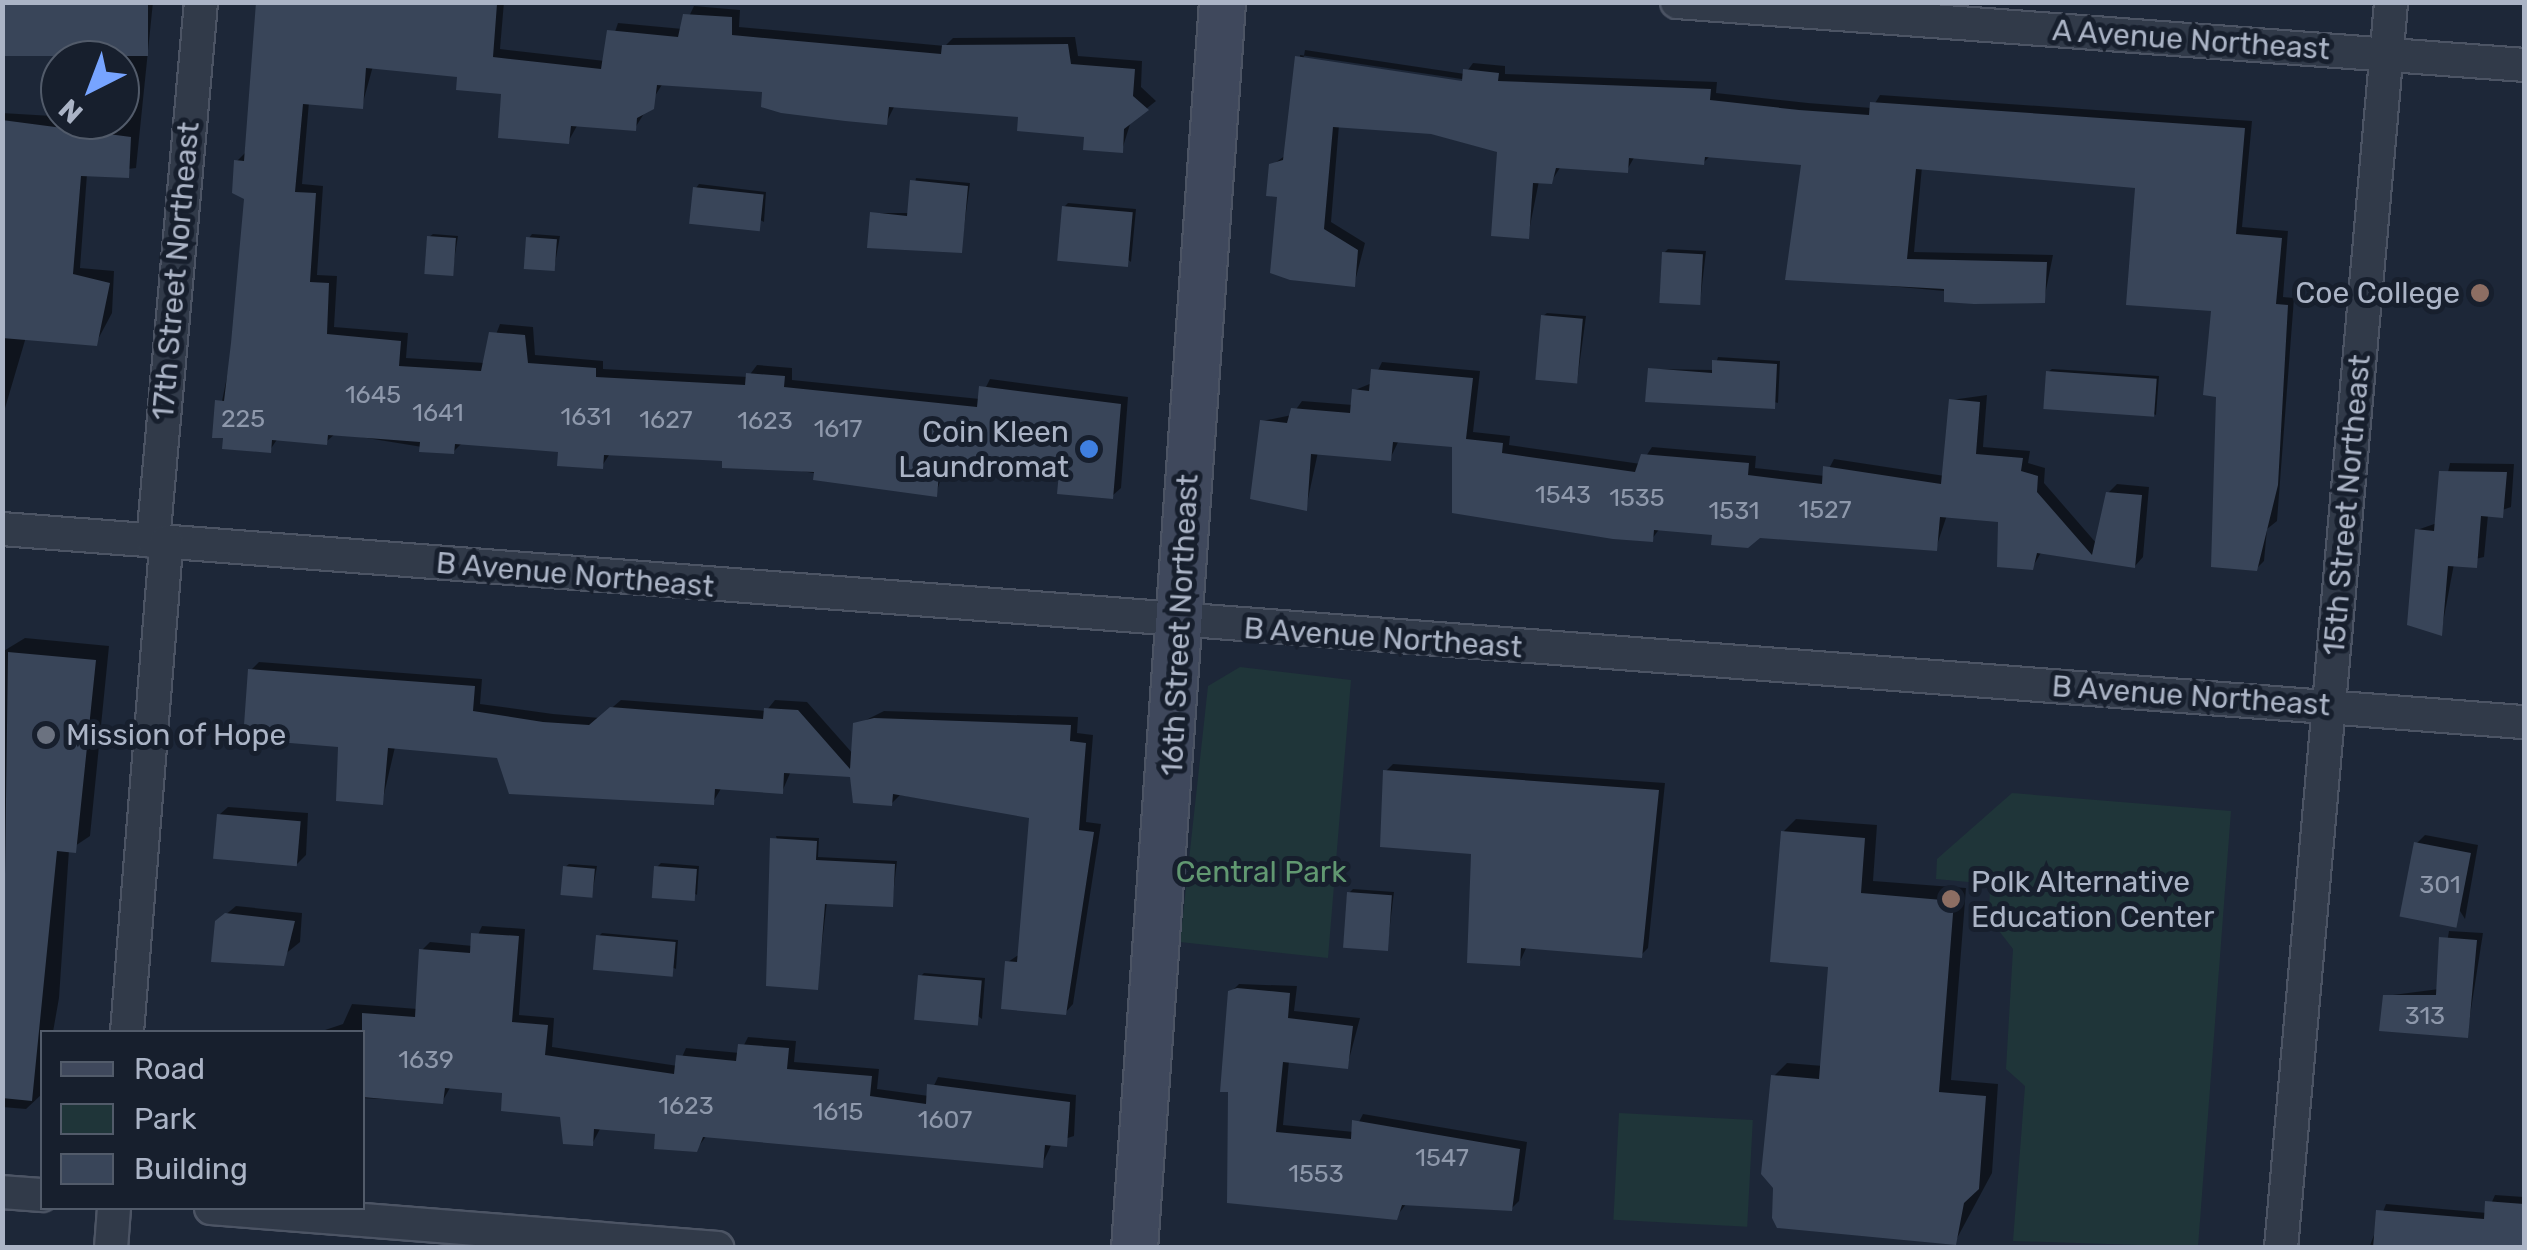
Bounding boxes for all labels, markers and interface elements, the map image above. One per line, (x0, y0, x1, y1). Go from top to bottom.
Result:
street label: A Avenue Northeast (2050, 12, 2332, 68)
north arrow (40, 40, 140, 140)
text: N (52, 92, 89, 130)
street label: 17th Street Northeast (145, 120, 207, 422)
place label: Coe College (2295, 275, 2460, 311)
marker: Coe College (2469, 282, 2491, 304)
street label: 15th Street Northeast (2316, 353, 2378, 657)
house number: 1645 (345, 380, 401, 410)
house number: 1641 (412, 398, 464, 428)
house number: 1631 (560, 402, 612, 432)
house number: 225 (221, 404, 265, 434)
house number: 1627 (639, 405, 693, 435)
house number: 1623 (737, 406, 793, 436)
house number: 1617 (814, 414, 862, 444)
place label: Coin Kleen Laundromat (898, 414, 1069, 484)
marker: Coin Kleen Laundromat (1078, 438, 1100, 460)
street label: 16th Street Northeast (1154, 473, 1206, 777)
house number: 1543 (1535, 480, 1591, 510)
house number: 1535 (1609, 483, 1665, 513)
house number: 1527 (1798, 495, 1852, 525)
house number: 1531 (1709, 496, 1759, 526)
street label: B Avenue Northeast (434, 545, 716, 605)
street label: B Avenue Northeast (1242, 610, 1524, 666)
street label: B Avenue Northeast (2050, 668, 2332, 724)
place label: Mission of Hope (66, 717, 287, 753)
marker: Mission of Hope (35, 724, 57, 746)
park label: Central Park (1175, 854, 1347, 890)
place label: Polk Alternative Education Center (1971, 864, 2214, 934)
house number: 301 (2419, 870, 2461, 900)
marker: Polk Alternative Education Center (1940, 888, 1962, 910)
house number: 313 (2405, 1001, 2445, 1031)
legend (40, 1030, 365, 1210)
house number: 1639 (398, 1045, 454, 1075)
text: Road (134, 1051, 205, 1087)
house number: 1623 (658, 1091, 714, 1121)
house number: 1615 (813, 1097, 863, 1127)
text: Park (134, 1101, 196, 1137)
house number: 1607 (918, 1105, 972, 1135)
house number: 1547 (1415, 1143, 1469, 1173)
text: Building (134, 1151, 248, 1187)
house number: 1553 (1288, 1159, 1344, 1189)

